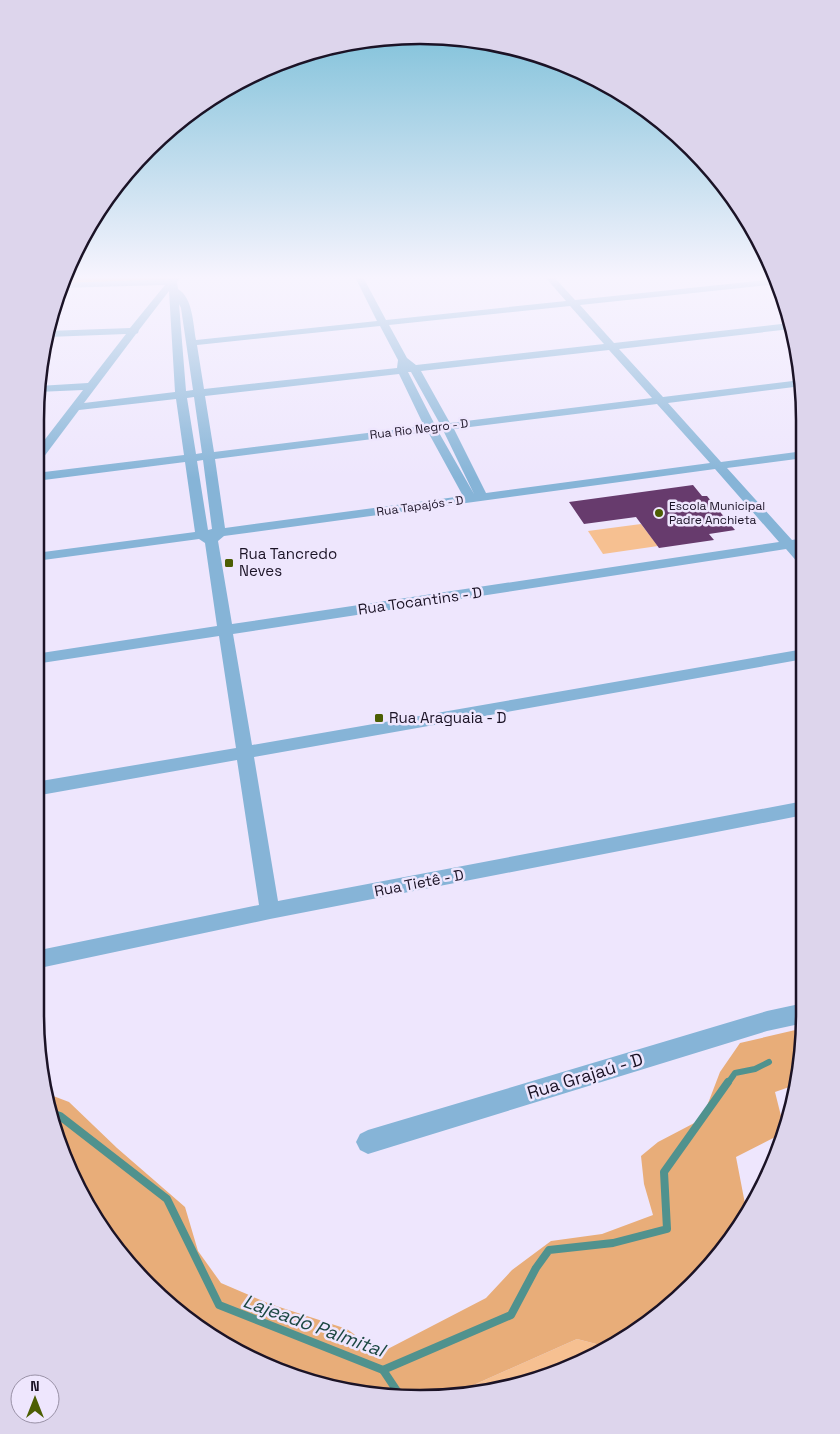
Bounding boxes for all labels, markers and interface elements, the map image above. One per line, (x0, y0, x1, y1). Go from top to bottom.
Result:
street label: Rua Rio Negro - D (369, 415, 469, 443)
street label: Rua Tapajós - D (375, 492, 465, 520)
place label: Escola Municipal Padre Anchieta (669, 498, 765, 528)
marker: Escola Municipal Padre Anchieta (653, 507, 665, 519)
place label: Rua Tancredo Neves (239, 544, 337, 580)
marker: Rua Tancredo Neves (223, 557, 235, 569)
street label: Rua Tocantins - D (357, 582, 483, 619)
place label: Rua Araguaia - D (389, 708, 507, 727)
marker: Rua Araguaia - D (373, 712, 385, 724)
street label: Rua Tietê - D (373, 865, 465, 900)
street label: Rua Grajaú - D (524, 1047, 646, 1104)
water label: Lajeado Palmital (240, 1288, 390, 1363)
north arrow (10, 1374, 60, 1424)
text: N (30, 1377, 40, 1395)

